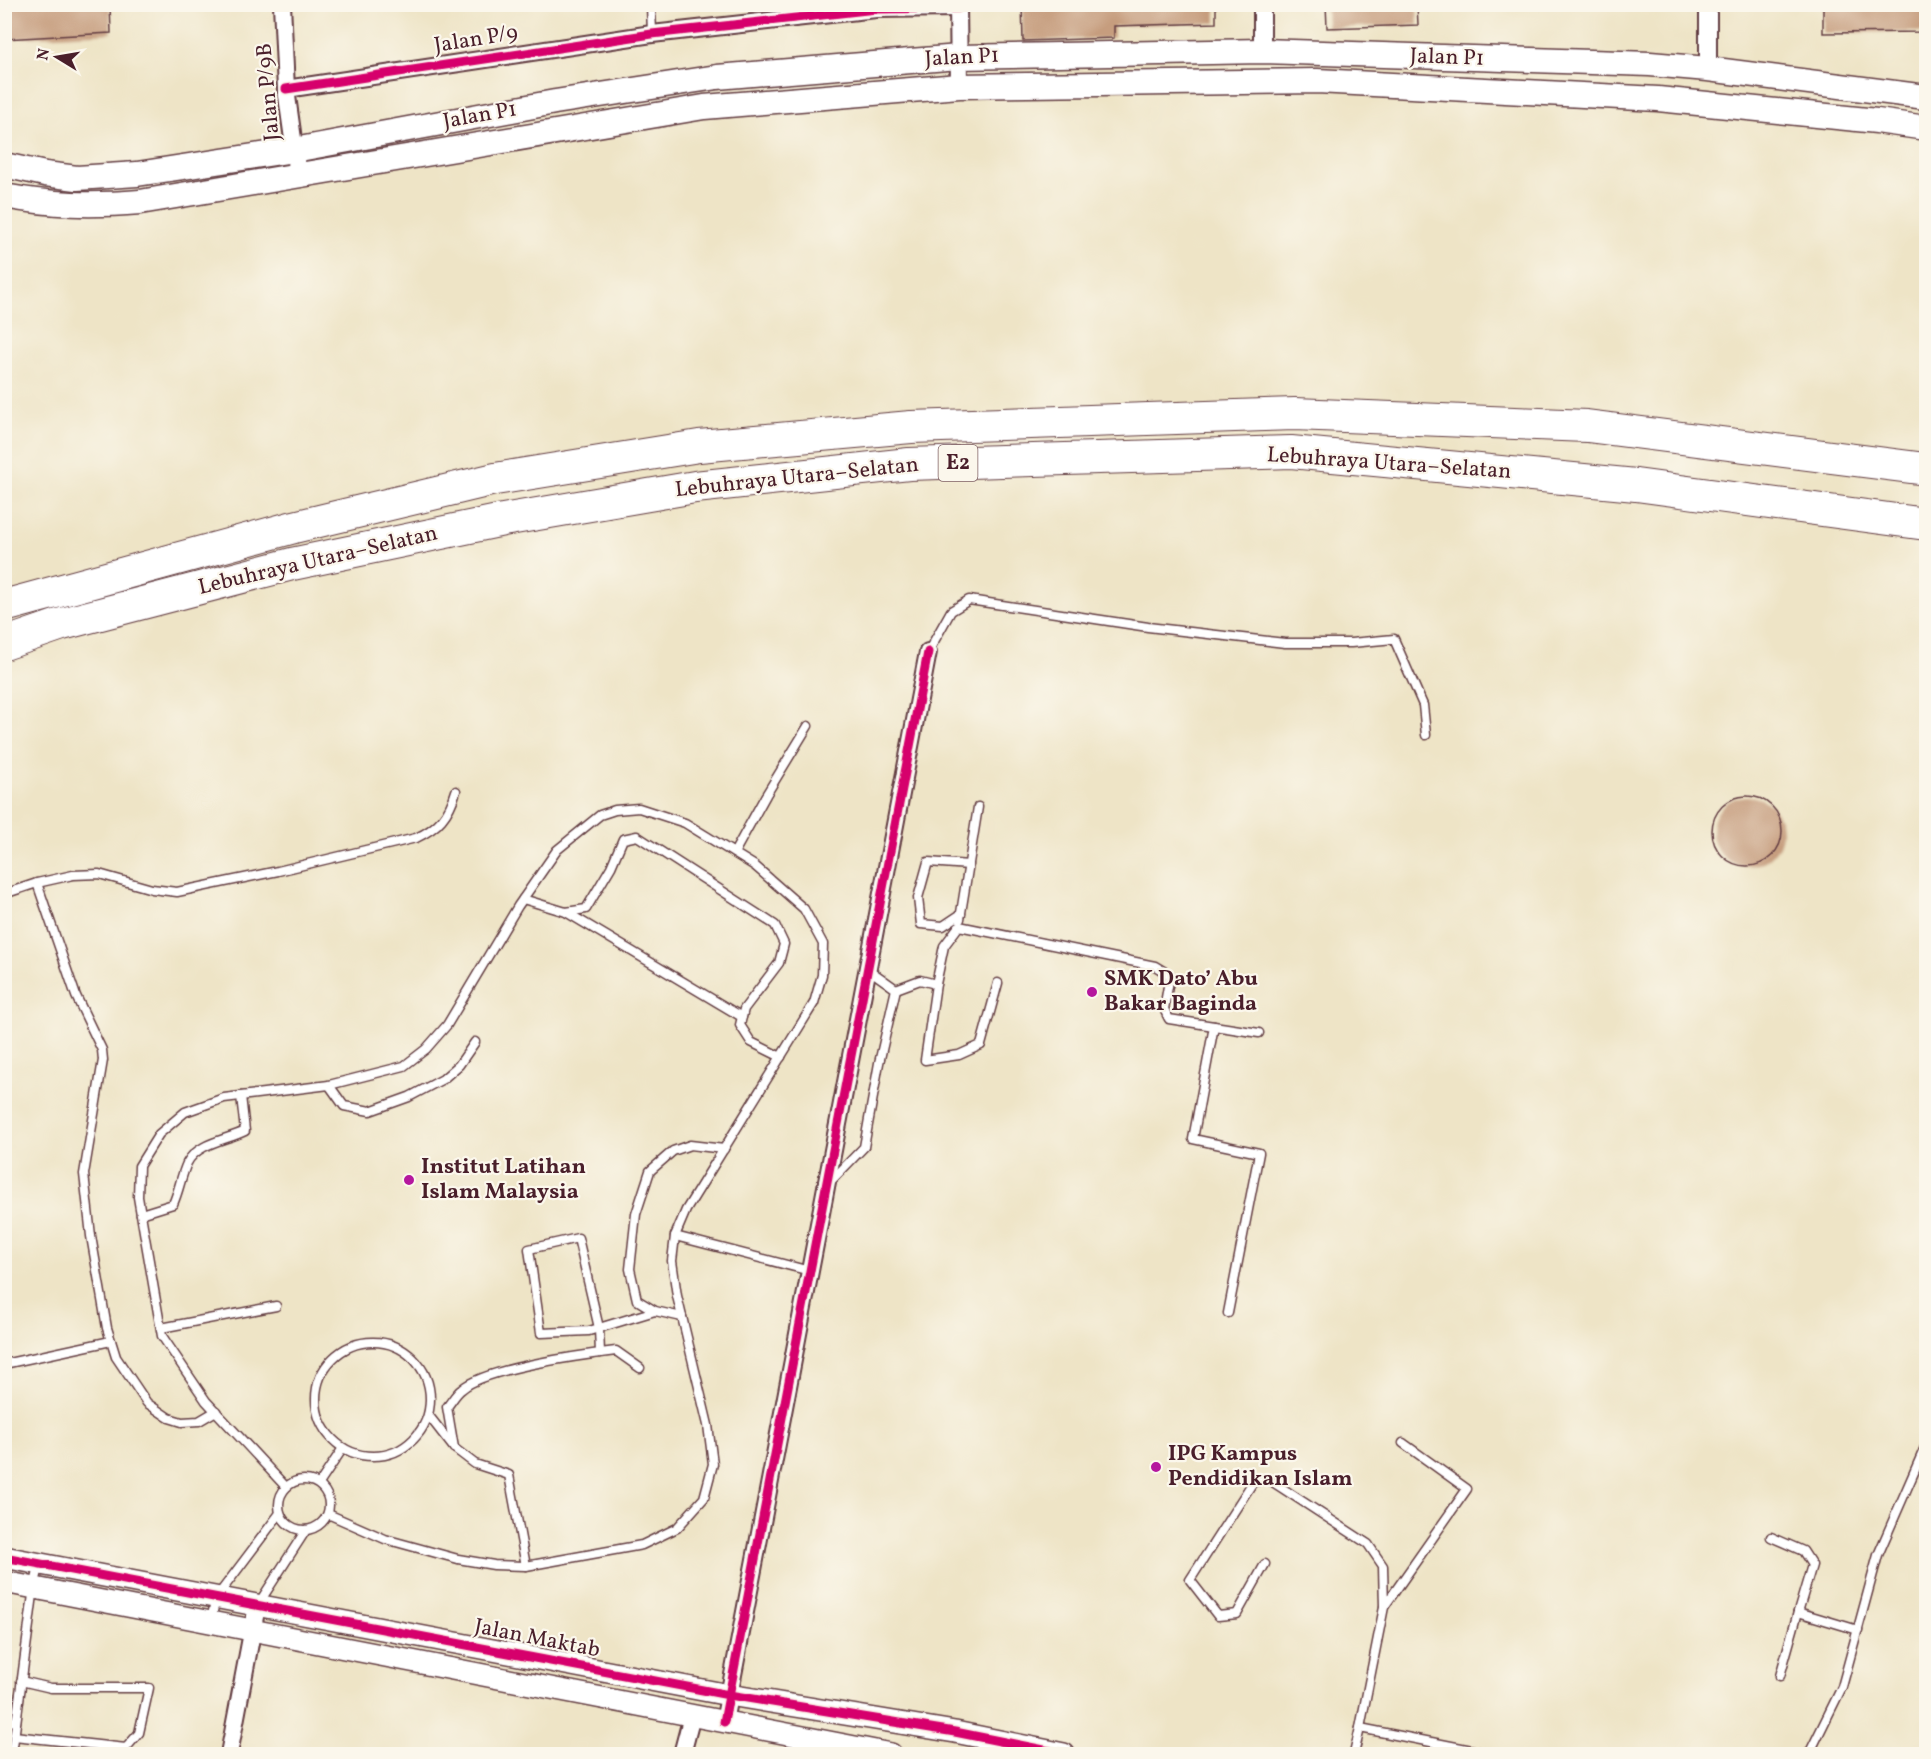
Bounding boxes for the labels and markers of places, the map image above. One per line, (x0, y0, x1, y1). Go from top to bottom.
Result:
place label: SMK Dato’ Abu Bakar Baginda (1104, 964, 1258, 1020)
marker: SMK Dato’ Abu Bakar Baginda (1085, 985, 1099, 999)
place label: Institut Latihan Islam Malaysia (421, 1152, 586, 1208)
marker: Institut Latihan Islam Malaysia (402, 1173, 416, 1187)
place label: IPG Kampus Pendidikan Islam (1168, 1439, 1353, 1495)
marker: IPG Kampus Pendidikan Islam (1149, 1460, 1163, 1474)

